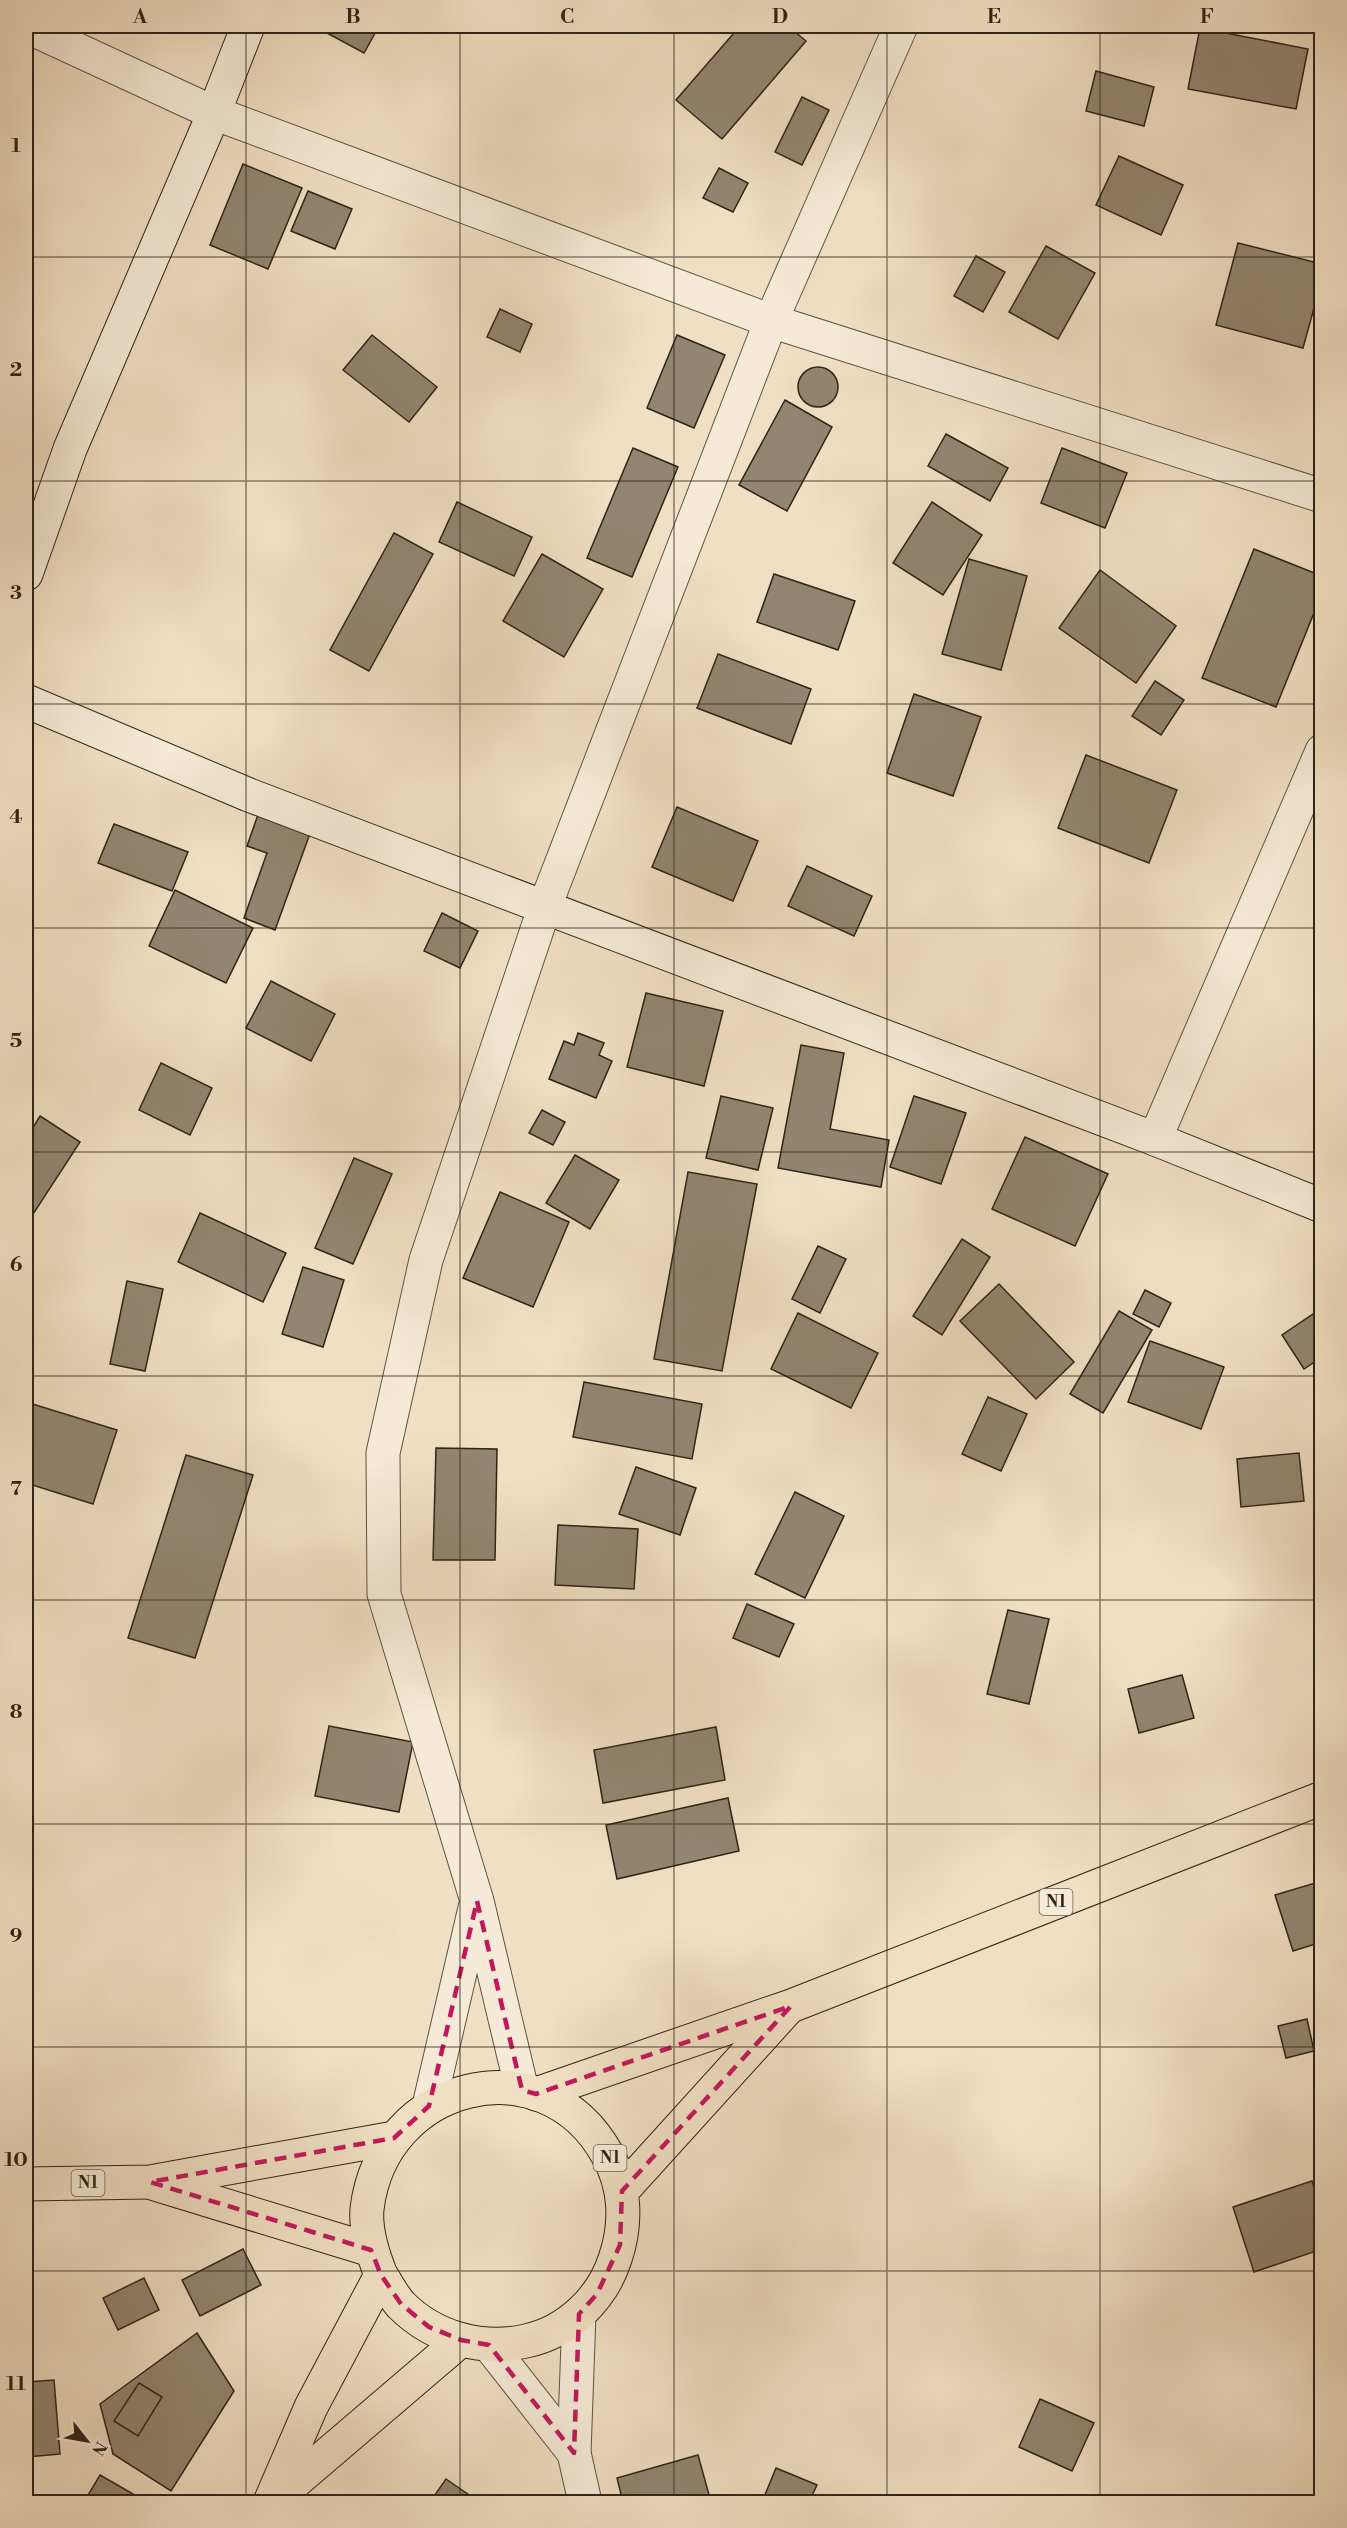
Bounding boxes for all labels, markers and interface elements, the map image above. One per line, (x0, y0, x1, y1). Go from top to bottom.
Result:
text: A (132, 5, 148, 30)
text: B (345, 5, 361, 30)
text: C (560, 5, 574, 30)
text: D (772, 5, 788, 30)
text: E (987, 5, 1001, 30)
text: F (1200, 5, 1214, 30)
text: 1 (11, 134, 21, 159)
text: 2 (10, 358, 22, 383)
text: 3 (10, 581, 22, 606)
text: 4 (9, 805, 23, 830)
text: 5 (10, 1029, 22, 1054)
text: 6 (10, 1253, 23, 1278)
text: 7 (10, 1477, 22, 1502)
text: 8 (10, 1700, 23, 1725)
road number: N1 (1040, 1889, 1072, 1915)
text: 9 (10, 1924, 22, 1949)
road number: N1 (594, 2145, 626, 2171)
text: 10 (4, 2148, 28, 2173)
road number: N1 (72, 2170, 104, 2196)
text: 11 (6, 2372, 26, 2397)
north arrow (57, 2411, 117, 2471)
text: N (87, 2438, 111, 2459)

